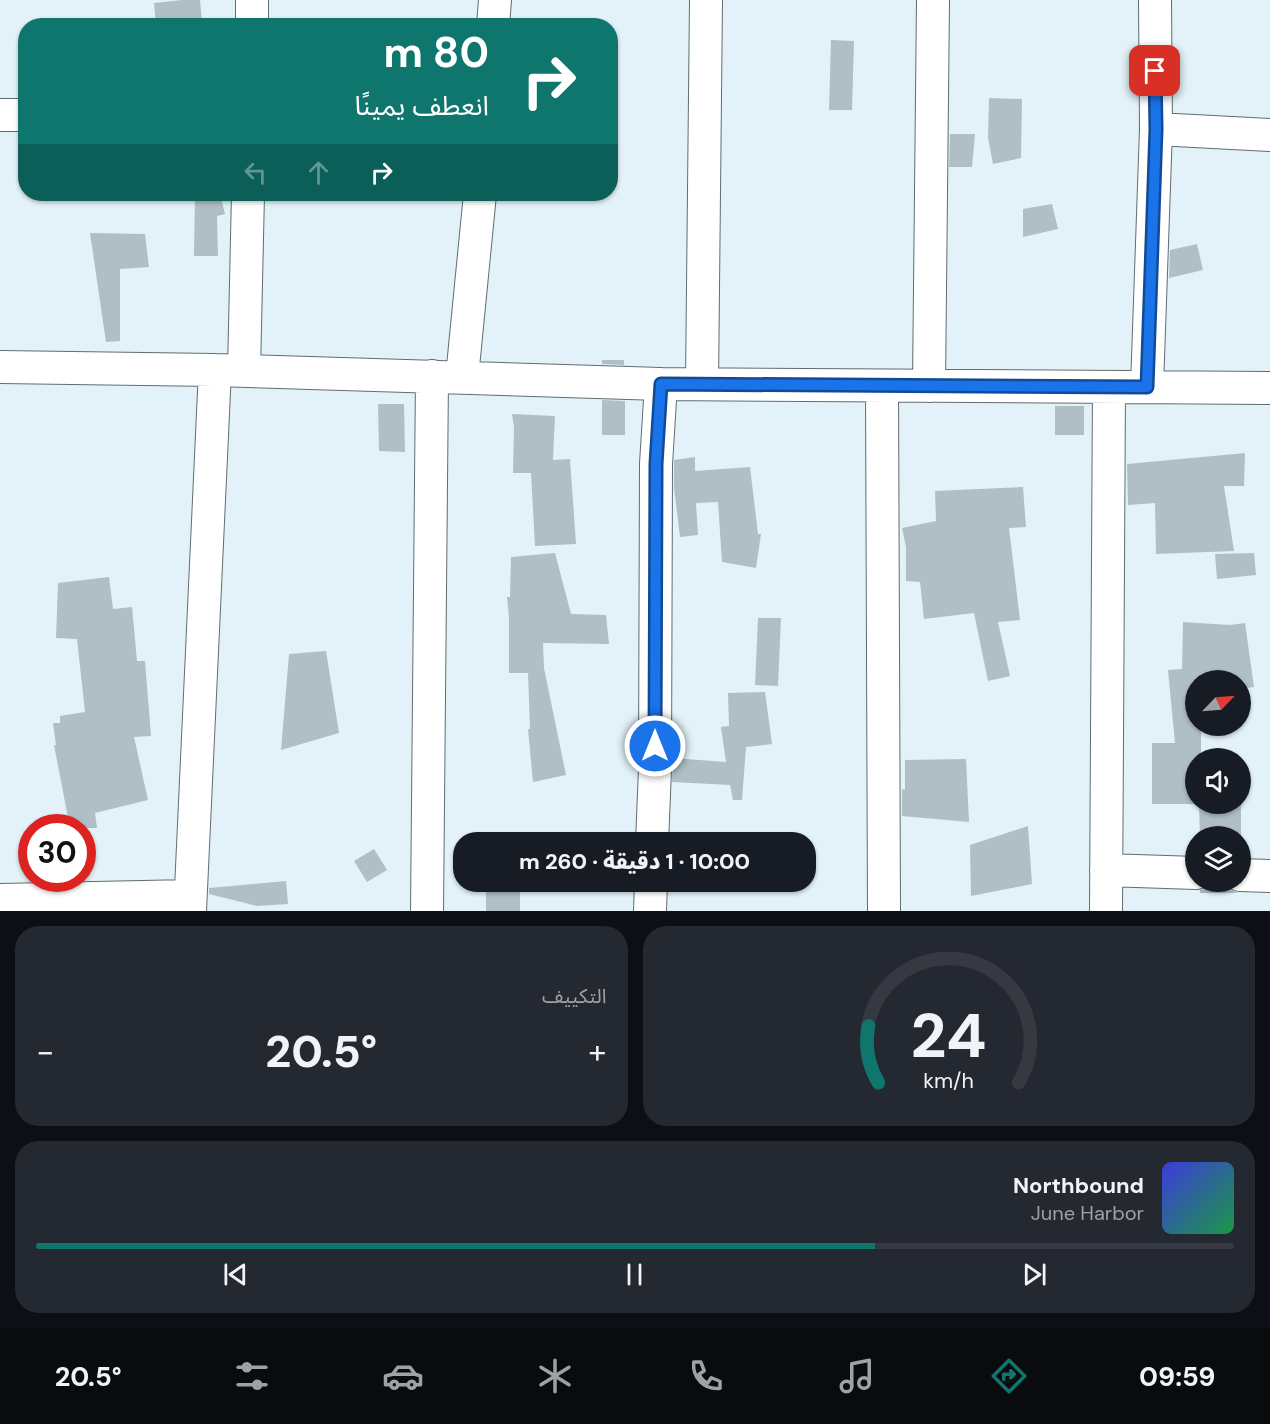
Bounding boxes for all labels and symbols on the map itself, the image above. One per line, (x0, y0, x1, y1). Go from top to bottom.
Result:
pin (1129, 45, 1180, 96)
north arrow (1185, 670, 1251, 736)
position arrow (623, 714, 687, 778)
speed limit sign: 30 (18, 814, 96, 892)

